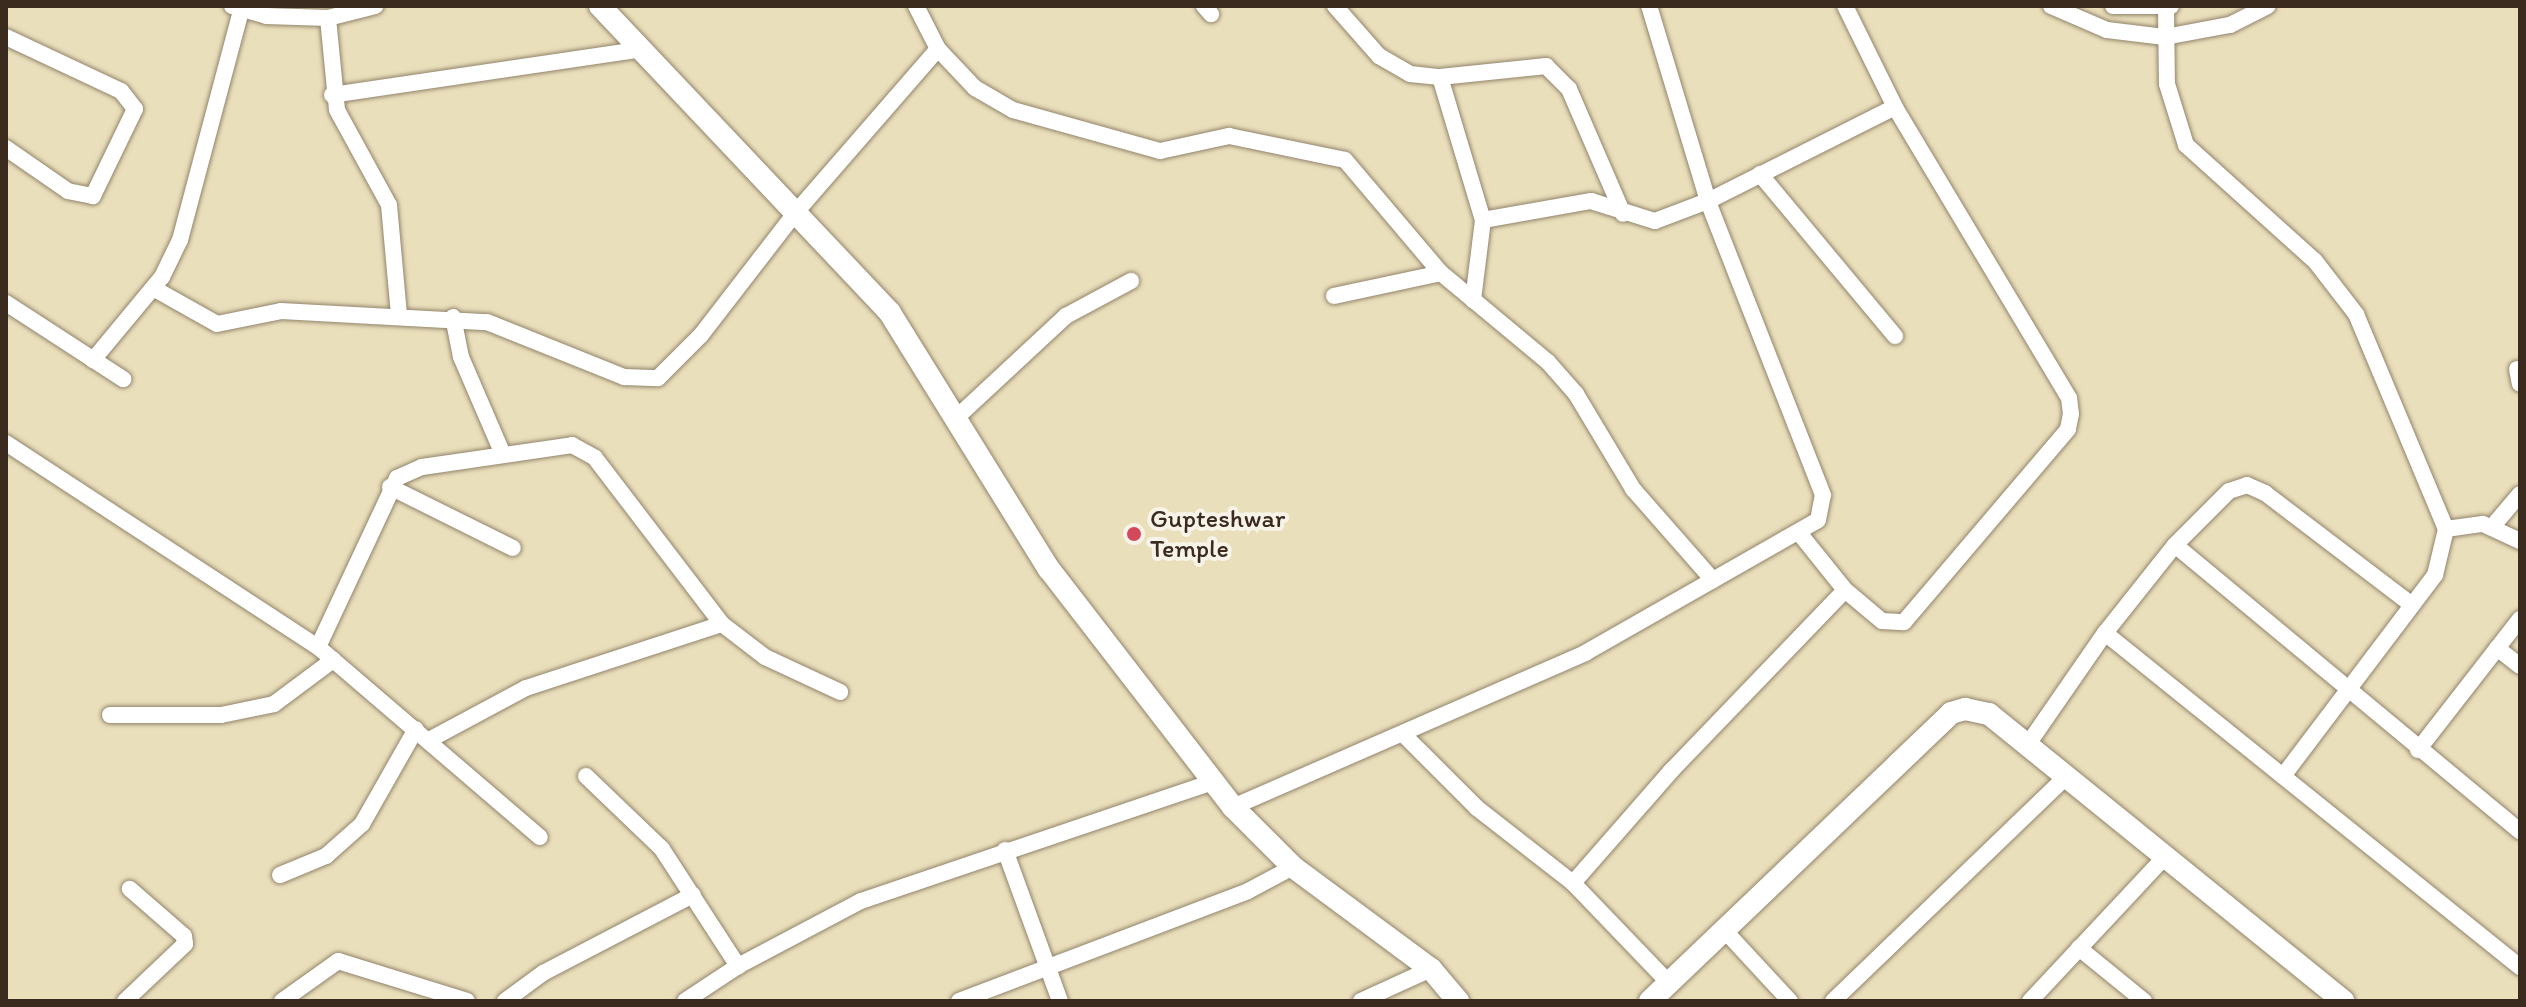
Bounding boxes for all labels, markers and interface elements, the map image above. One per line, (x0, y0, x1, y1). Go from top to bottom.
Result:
place label: Gupteshwar Temple (1150, 503, 1285, 564)
marker: Gupteshwar Temple (1125, 525, 1143, 543)

